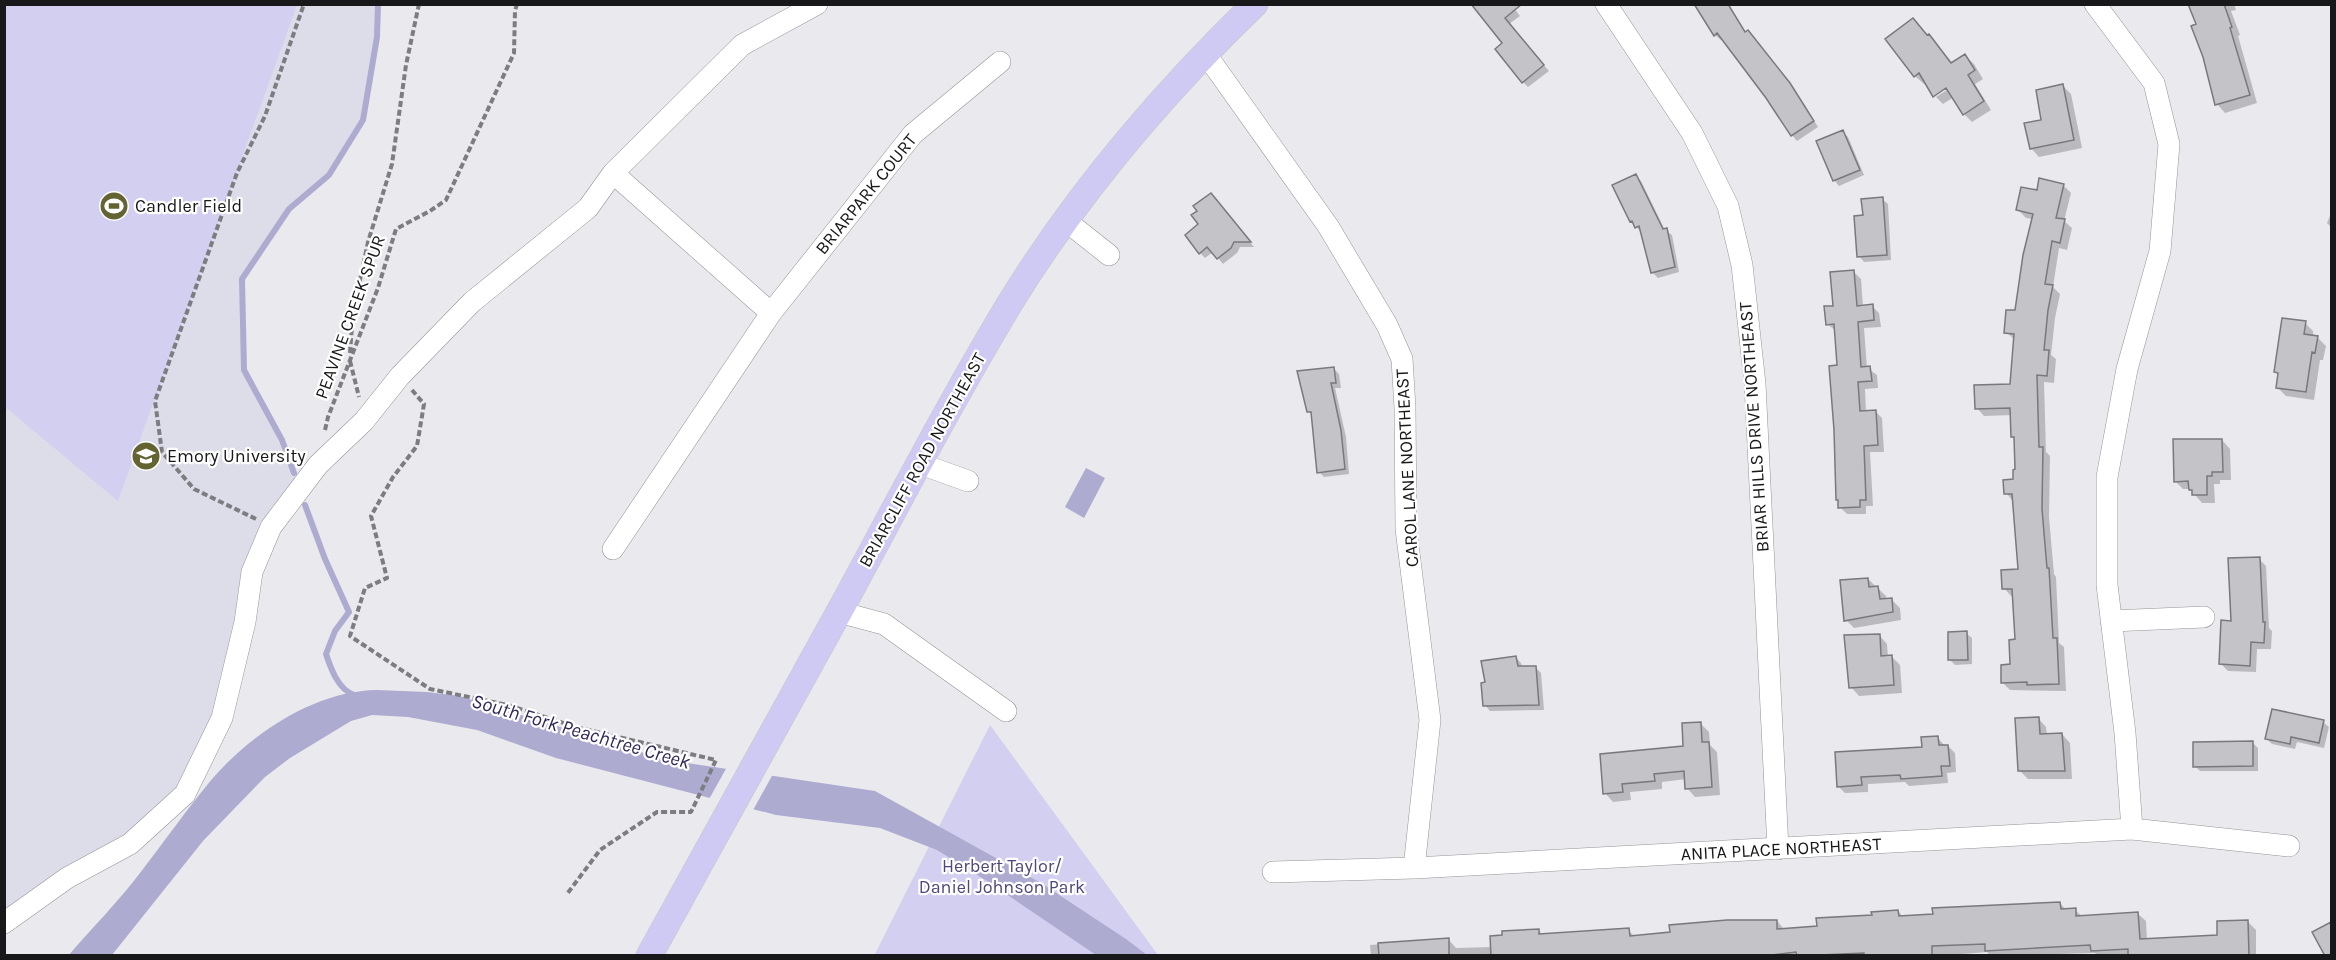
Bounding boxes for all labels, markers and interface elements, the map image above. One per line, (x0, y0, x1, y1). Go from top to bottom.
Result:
street label: BRIARPARK COURT (811, 129, 921, 259)
sports icon: Candler Field (98, 190, 130, 222)
place label: Candler Field (135, 195, 242, 217)
street label: PEAVINE CREEK SPUR (310, 232, 390, 402)
street label: BRIAR HILLS DRIVE NORTHEAST (1734, 301, 1774, 553)
street label: BRIARCLIFF ROAD NORTHEAST (854, 349, 990, 571)
street label: CAROL LANE NORTHEAST (1391, 368, 1423, 568)
school or university icon: Emory University (130, 440, 162, 472)
place label: Emory University (167, 445, 306, 467)
water label: South Fork Peachtree Creek (469, 689, 693, 774)
street label: ANITA PLACE NORTHEAST (1680, 833, 1882, 865)
park label: Herbert Taylor/ Daniel Johnson Park (919, 855, 1085, 898)

